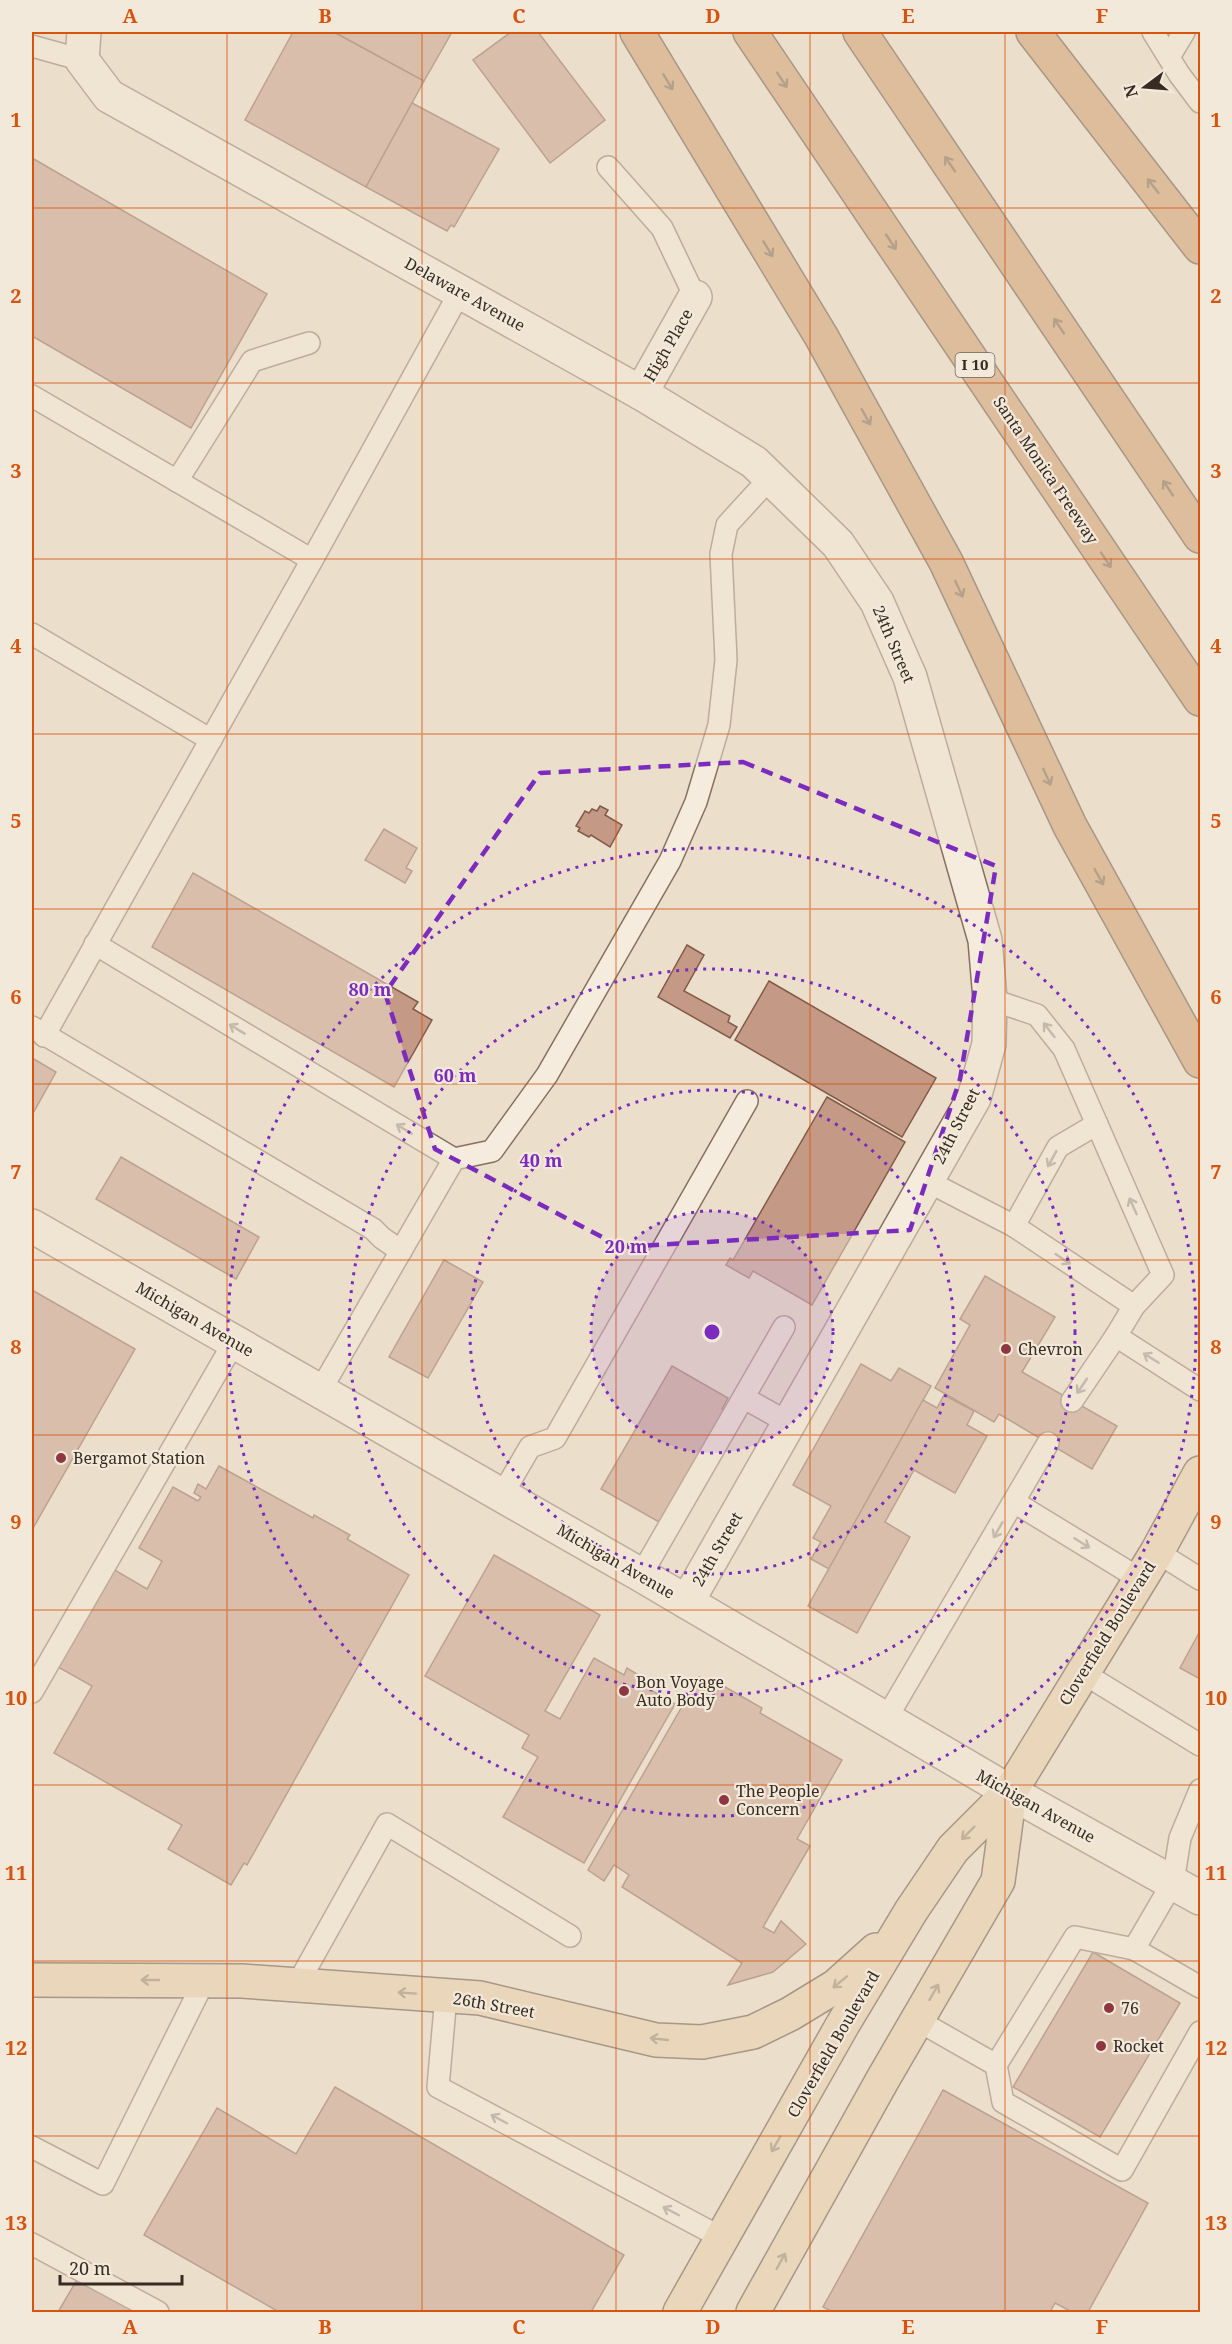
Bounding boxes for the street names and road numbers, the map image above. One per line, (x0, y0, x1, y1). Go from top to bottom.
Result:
street label: Delaware Avenue (401, 252, 529, 336)
street label: High Place (638, 305, 698, 385)
road number: I 10 (956, 353, 994, 377)
street label: Santa Monica Freeway (988, 392, 1104, 549)
street label: 24th Street (868, 602, 920, 687)
street label: 24th Street (927, 1084, 985, 1168)
street label: Michigan Avenue (132, 1276, 258, 1362)
street label: 24th Street (687, 1507, 747, 1590)
street label: Michigan Avenue (553, 1518, 679, 1604)
street label: Cloverfield Boulevard (1054, 1556, 1161, 1709)
street label: Michigan Avenue (973, 1764, 1099, 1848)
street label: Cloverfield Boulevard (782, 1966, 884, 2122)
street label: 26th Street (451, 1987, 537, 2023)

